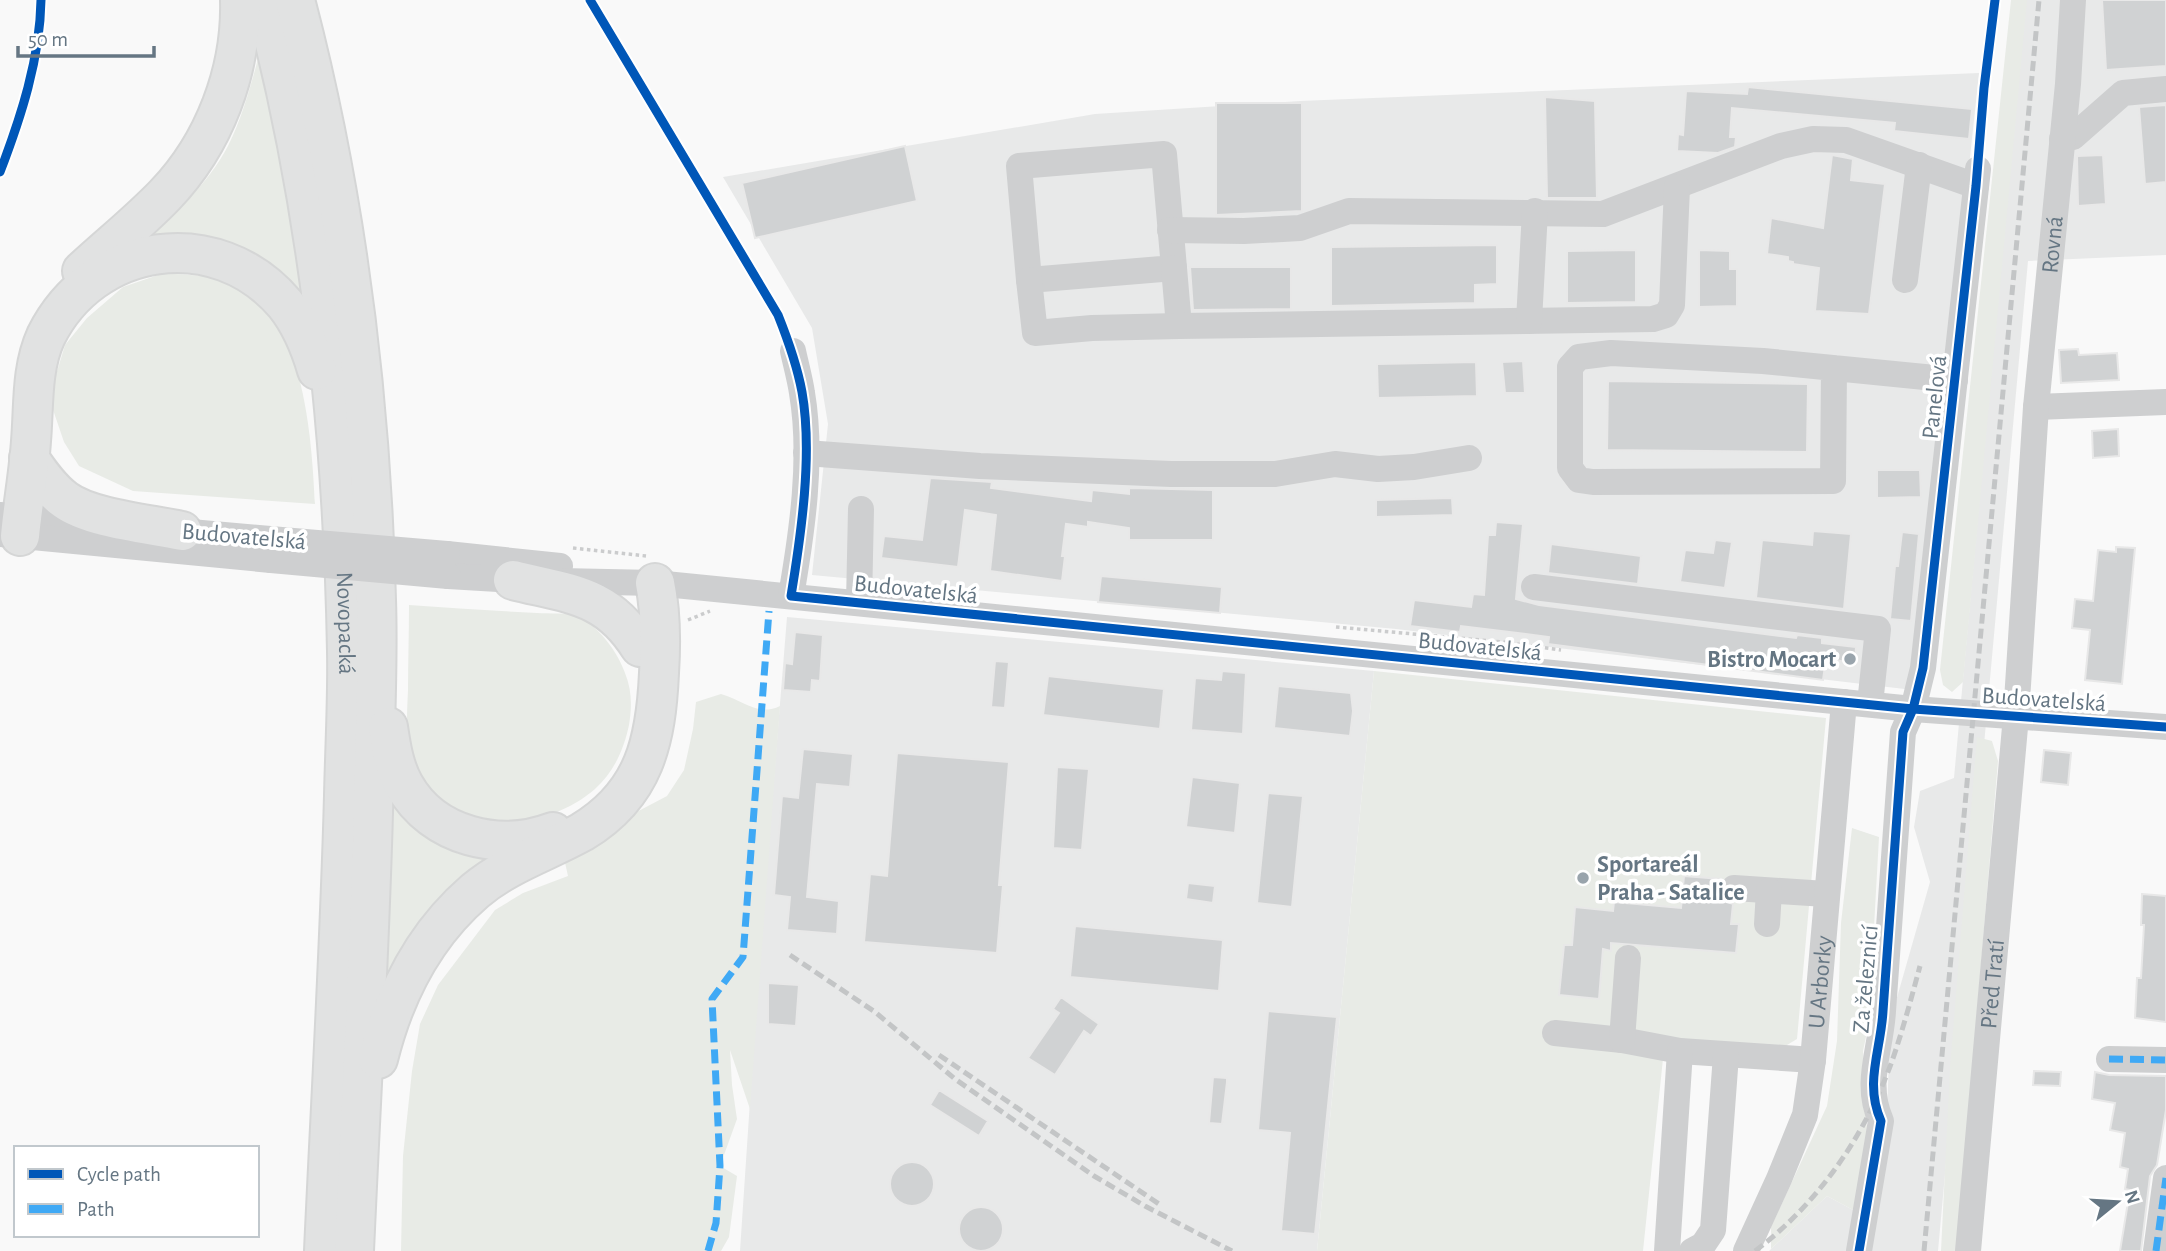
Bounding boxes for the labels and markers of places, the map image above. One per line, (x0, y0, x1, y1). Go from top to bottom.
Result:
place label: Bistro Mocart (1707, 648, 1836, 672)
marker: Bistro Mocart (1842, 651, 1858, 667)
place label: Sportareál Praha - Satalice (1597, 853, 1745, 905)
marker: Sportareál Praha - Satalice (1575, 870, 1591, 886)

